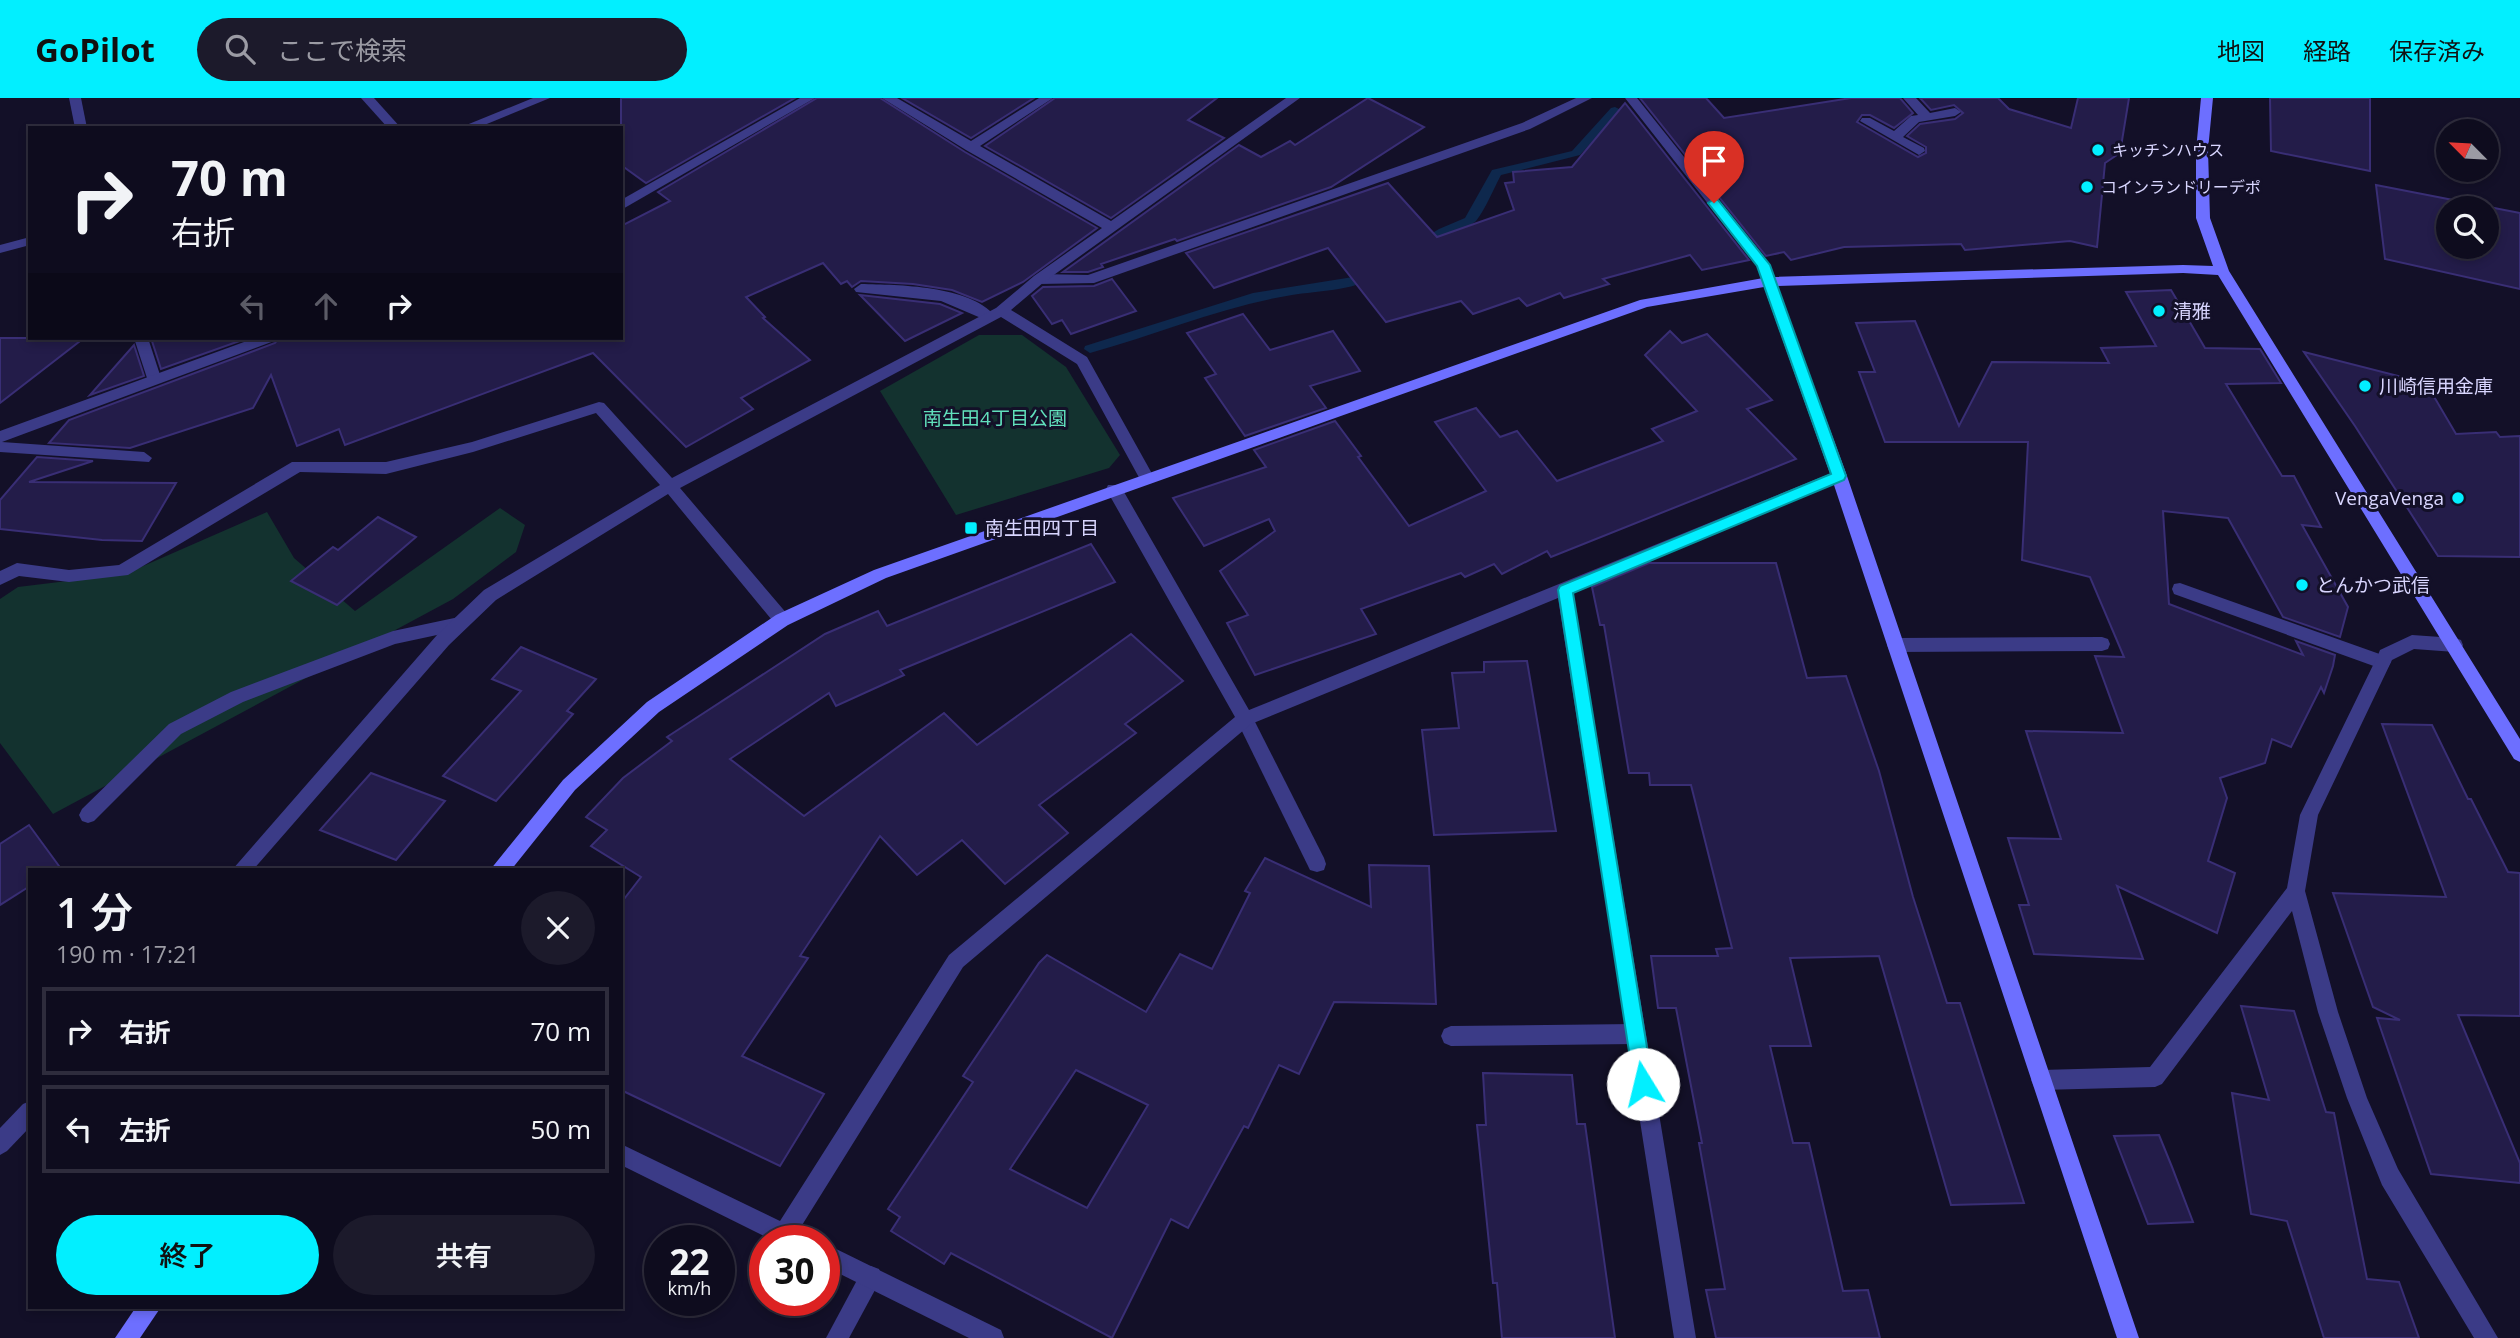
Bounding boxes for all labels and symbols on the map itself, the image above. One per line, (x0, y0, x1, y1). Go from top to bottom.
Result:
north arrow (2436, 119, 2499, 182)
pin (1684, 131, 1744, 203)
place label: キッチンハウス (2112, 139, 2224, 161)
marker: キッチンハウス (2090, 142, 2106, 158)
place label: コインランドリーデポ (2101, 176, 2261, 198)
marker: コインランドリーデポ (2079, 179, 2095, 195)
place label: 清雅 (2173, 298, 2211, 324)
marker: 清雅 (2151, 303, 2167, 319)
place label: 川崎信用金庫 (2379, 373, 2493, 399)
marker: 川崎信用金庫 (2357, 378, 2373, 394)
park label: 南生田4丁目公園 (923, 405, 1067, 431)
place label: VengaVenga (2335, 485, 2444, 511)
marker: VengaVenga (2450, 490, 2466, 506)
place label: 南生田四丁目 (985, 515, 1099, 541)
marker: 南生田四丁目 (963, 520, 979, 536)
place label: とんかつ武信 (2316, 572, 2430, 598)
marker: とんかつ武信 (2294, 577, 2310, 593)
position arrow (1606, 1047, 1680, 1121)
speed limit sign: 30 (749, 1225, 840, 1316)

